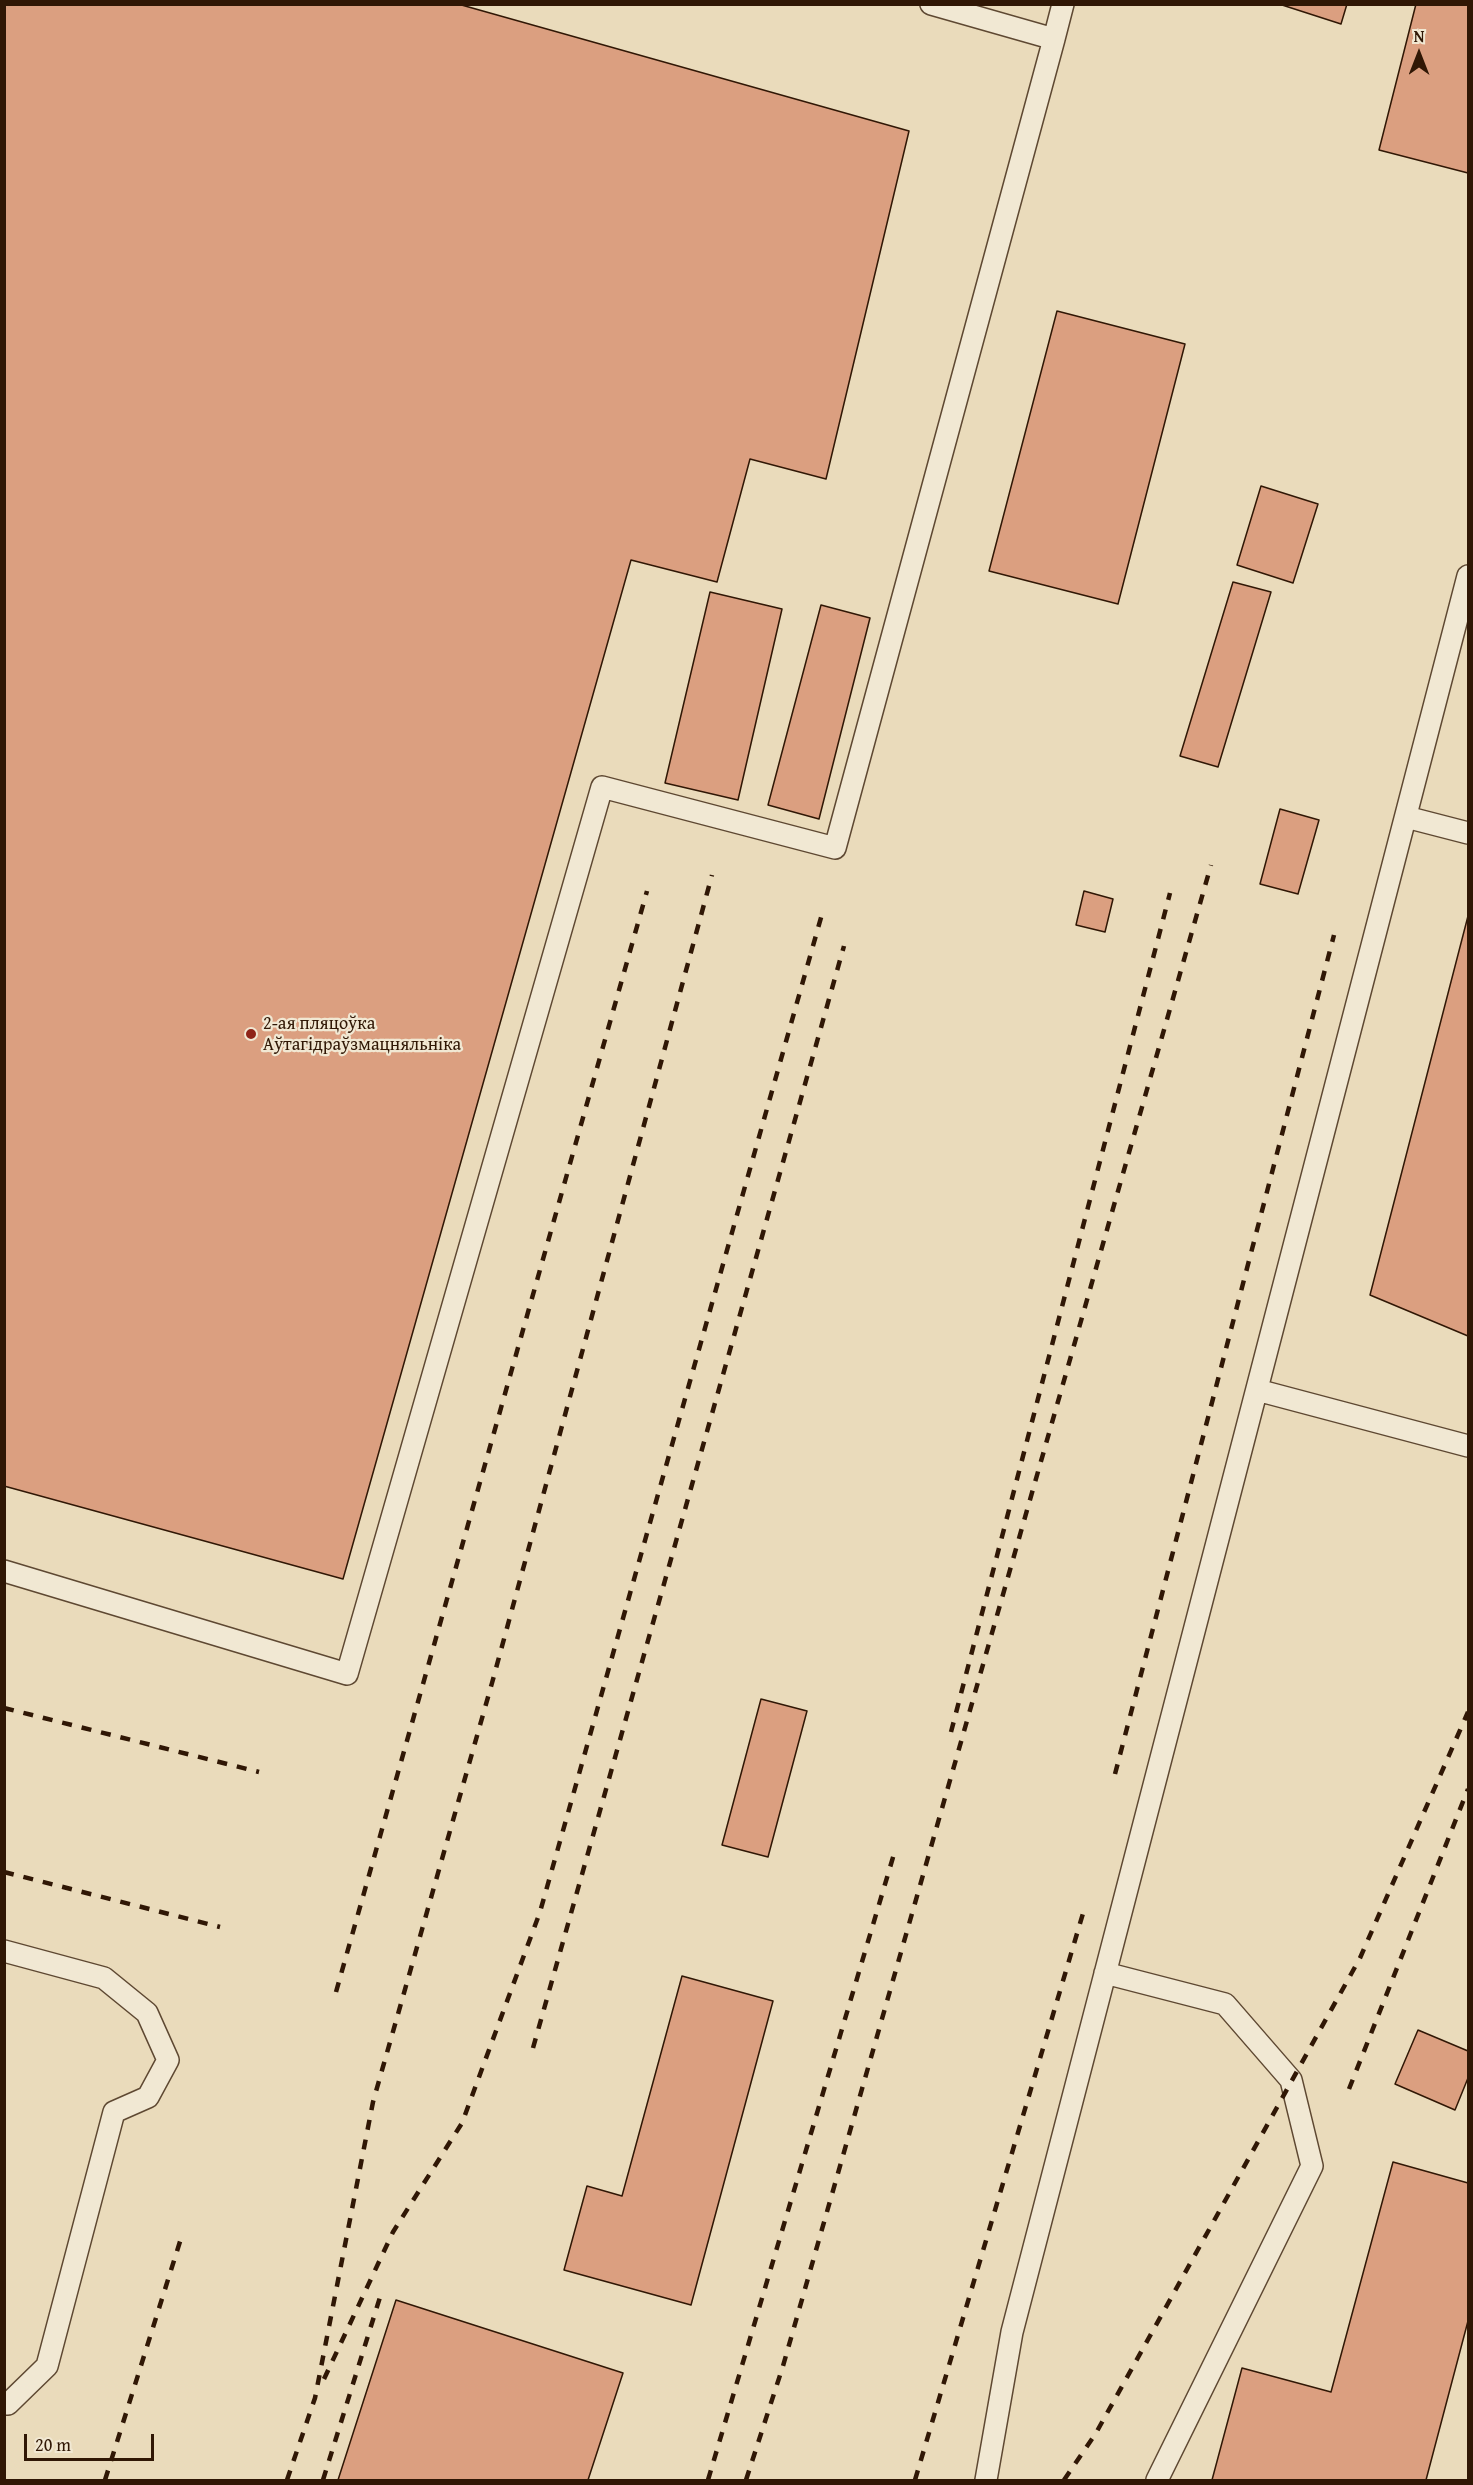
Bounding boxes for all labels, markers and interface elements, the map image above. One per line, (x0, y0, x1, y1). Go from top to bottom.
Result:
north arrow (1389, 24, 1449, 84)
text: N (1414, 24, 1424, 48)
place label: 2-ая пляцоўка Аўтагідраўзмацняльніка (263, 1013, 461, 1056)
marker: 2-ая пляцоўка Аўтагідраўзмацняльніка (244, 1027, 258, 1041)
scale bar (27, 2422, 158, 2460)
text: 20 m (35, 2431, 71, 2458)

